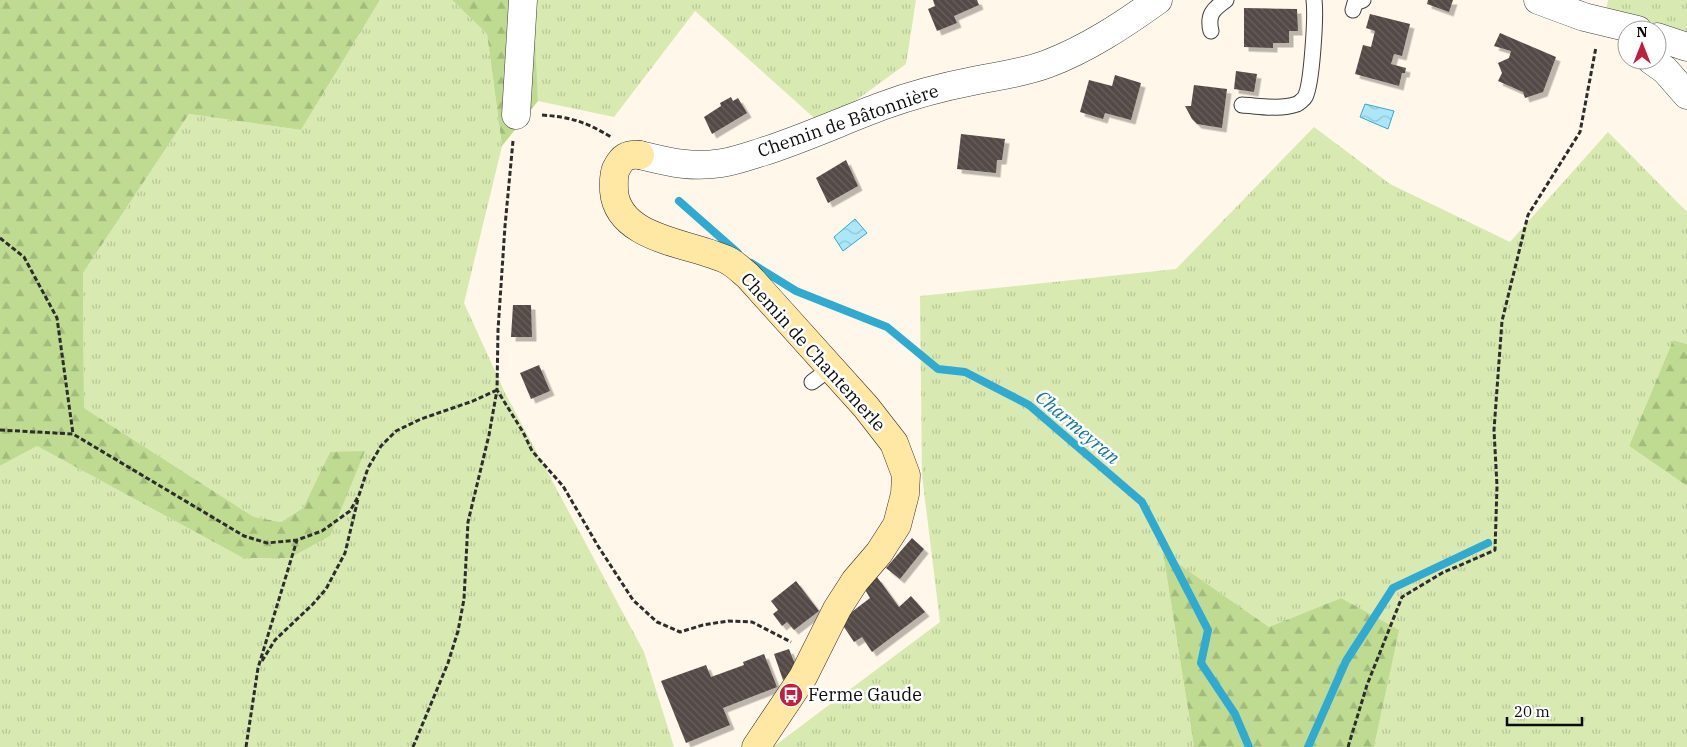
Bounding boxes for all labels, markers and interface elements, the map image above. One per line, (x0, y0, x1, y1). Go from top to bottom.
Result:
north arrow (1617, 20, 1667, 70)
text: N (1636, 23, 1648, 41)
street label: Chemin de Bâtonnière (754, 79, 941, 162)
street label: Chemin de Chantemerle (736, 267, 891, 436)
water label: Charmeyran (1031, 385, 1125, 469)
bus stop icon: Ferme Gaude (778, 682, 804, 708)
place label: Ferme Gaude (808, 683, 922, 706)
scale bar (1507, 694, 1582, 726)
text: 20 m (1514, 702, 1550, 721)

